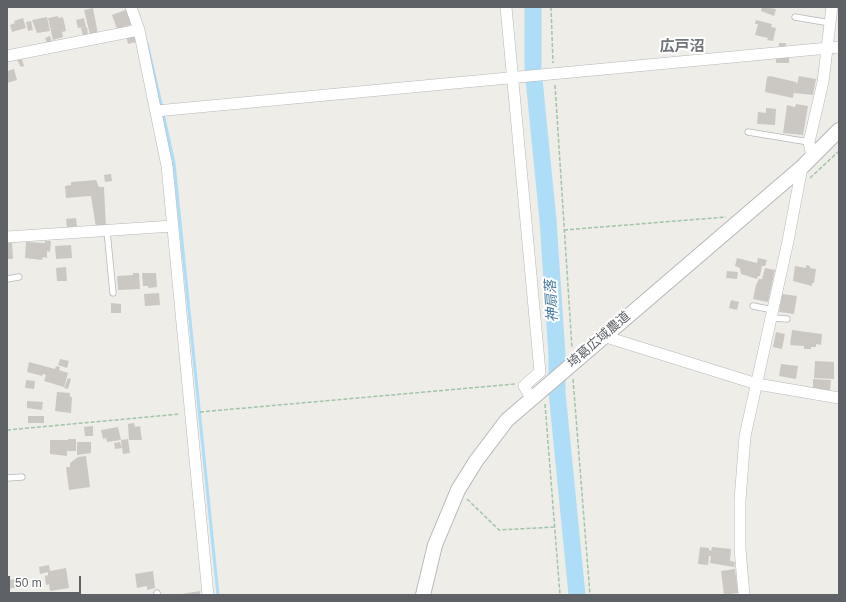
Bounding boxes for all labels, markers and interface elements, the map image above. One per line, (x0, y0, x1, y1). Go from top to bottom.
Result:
district label: 広戸沼 (660, 38, 704, 56)
water label: 神扇落 (543, 280, 561, 322)
street label: 埼葛広域農道 (564, 309, 634, 371)
scale bar (10, 568, 83, 594)
text: 50 m (15, 576, 42, 590)

